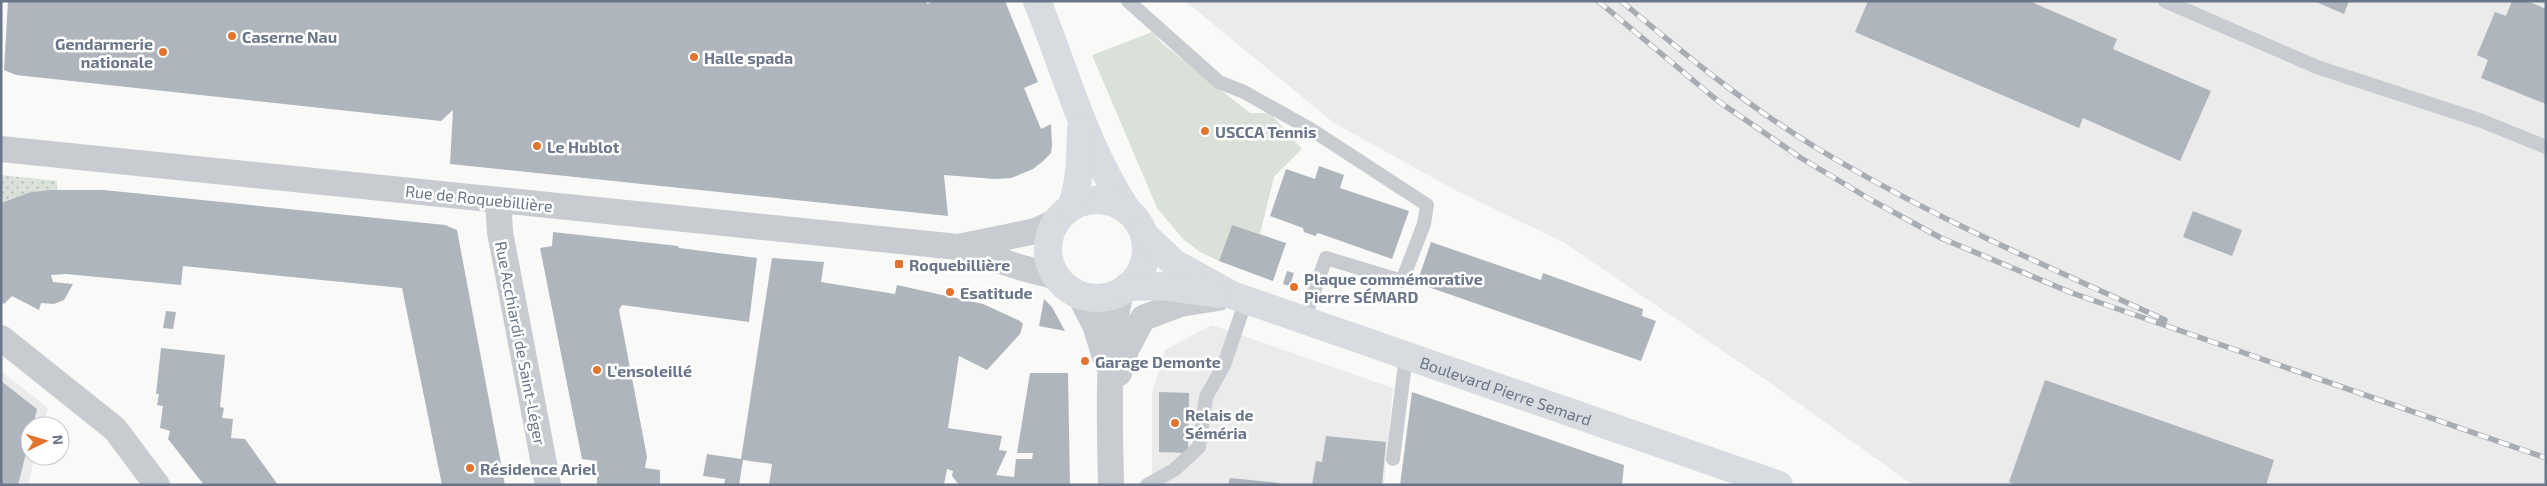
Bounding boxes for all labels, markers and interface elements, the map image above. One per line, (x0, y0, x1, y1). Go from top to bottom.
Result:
place label: Caserne Nau (242, 27, 337, 46)
marker: Caserne Nau (226, 30, 238, 42)
place label: Gendarmerie nationale (55, 34, 153, 71)
marker: Gendarmerie nationale (157, 46, 169, 58)
place label: Halle spada (704, 48, 793, 67)
marker: Halle spada (688, 51, 700, 63)
place label: USCCA Tennis (1215, 122, 1316, 141)
marker: USCCA Tennis (1199, 125, 1211, 137)
place label: Le Hublot (547, 137, 620, 156)
marker: Le Hublot (531, 140, 543, 152)
street label: Rue de Roquebillière (404, 181, 554, 215)
street label: Rue Acchiardi de Saint-Léger (492, 239, 550, 447)
place label: Roquebillière (909, 255, 1010, 274)
marker: Roquebillière (893, 258, 905, 270)
place label: Plaque commémorative Pierre SÉMARD (1304, 269, 1483, 306)
marker: Plaque commémorative Pierre SÉMARD (1288, 281, 1300, 293)
place label: Esatitude (960, 283, 1032, 302)
marker: Esatitude (944, 286, 956, 298)
place label: Garage Demonte (1095, 352, 1221, 371)
street label: Boulevard Pierre Semard (1418, 352, 1594, 429)
marker: Garage Demonte (1079, 355, 1091, 367)
place label: L'ensoleillé (607, 361, 692, 380)
marker: L'ensoleillé (591, 364, 603, 376)
place label: Relais de Séméria (1185, 405, 1254, 442)
north arrow (20, 416, 70, 466)
marker: Relais de Séméria (1169, 417, 1181, 429)
text: N (50, 434, 67, 446)
place label: Résidence Ariel (480, 459, 597, 478)
marker: Résidence Ariel (464, 462, 476, 474)

